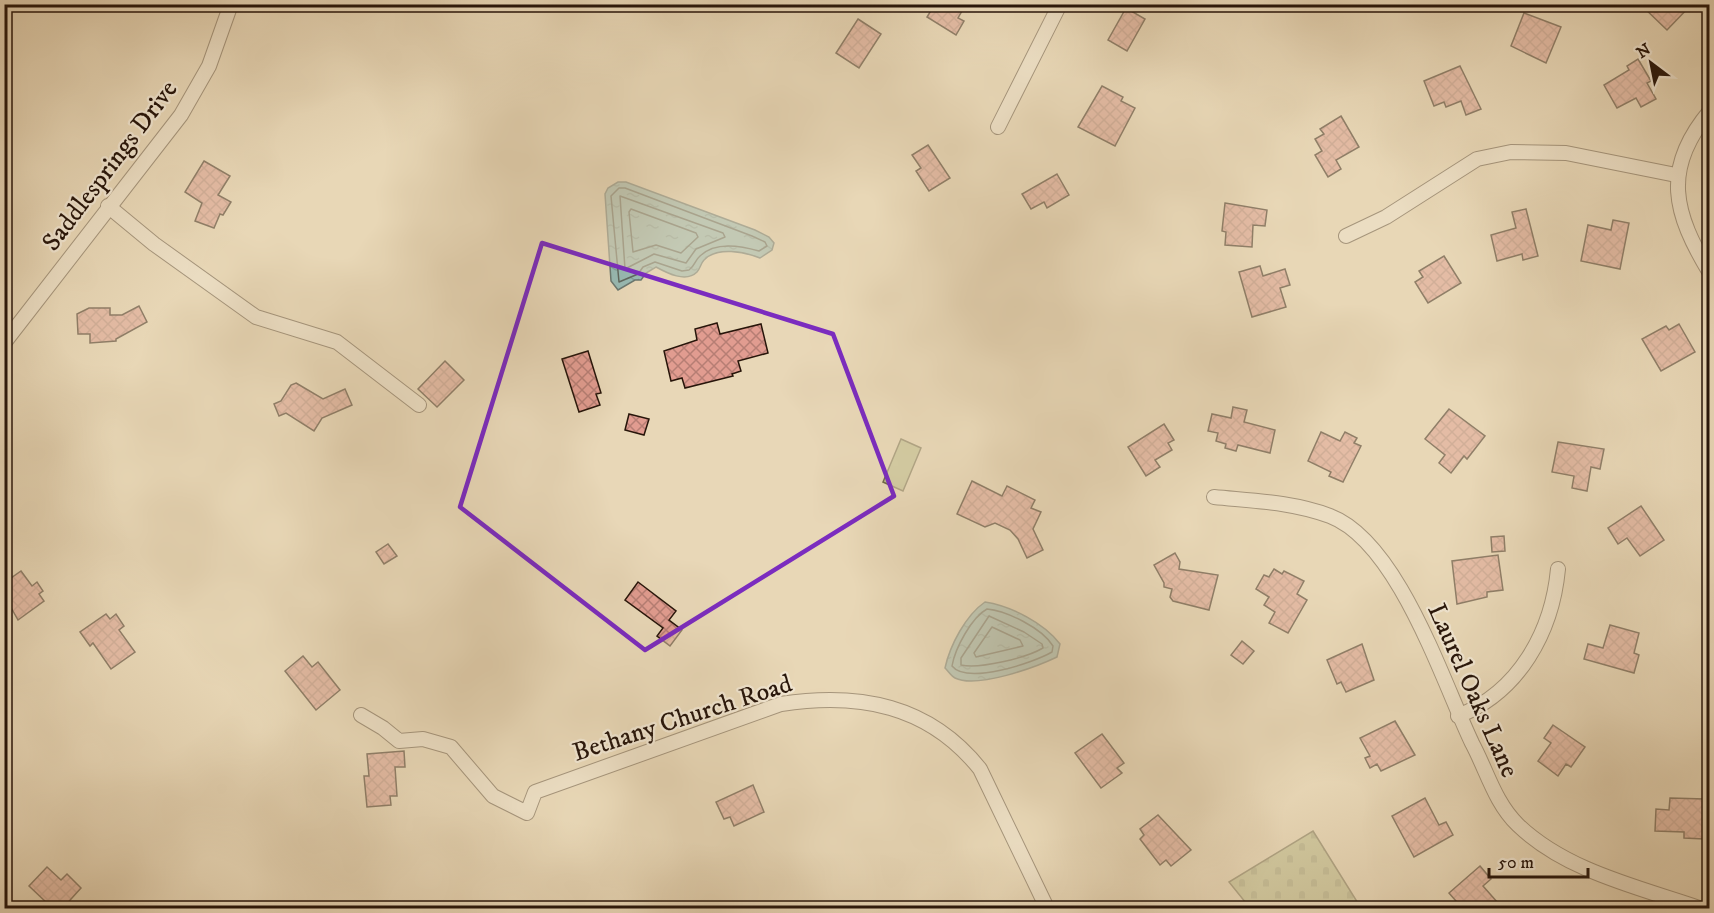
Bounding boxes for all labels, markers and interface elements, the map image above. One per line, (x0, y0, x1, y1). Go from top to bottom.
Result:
north arrow (1621, 33, 1681, 93)
text: N (1633, 39, 1654, 63)
street label: Saddlesprings Drive (35, 74, 185, 258)
street label: Laurel Oaks Lane (1420, 599, 1526, 783)
street label: Bethany Church Road (569, 667, 796, 769)
scale bar (1489, 841, 1588, 879)
text: 50 m (1498, 852, 1534, 874)

